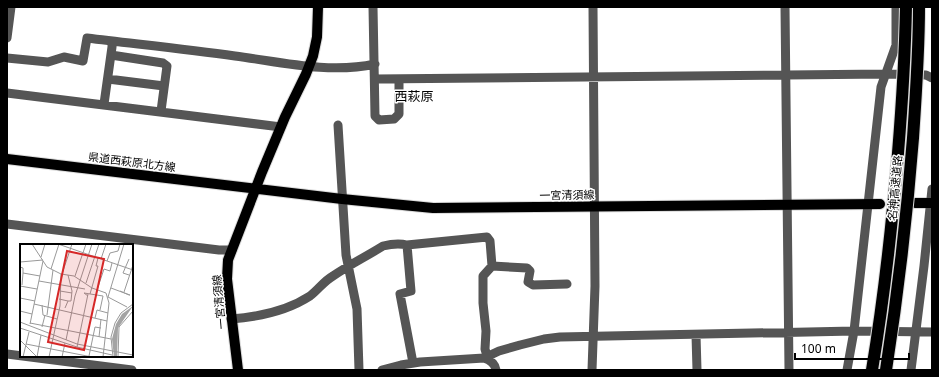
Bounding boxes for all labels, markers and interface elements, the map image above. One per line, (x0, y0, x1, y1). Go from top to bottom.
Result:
district label: 西萩原 (394, 87, 434, 105)
street label: 県道西萩原北方線 (87, 149, 177, 174)
street label: 名神高速道路 (884, 154, 905, 221)
street label: 一宮清須線 (539, 187, 595, 202)
inset map (20, 244, 133, 357)
street label: 一宮清須線 (209, 274, 228, 330)
scale bar (795, 335, 909, 361)
text: 100 m (801, 340, 836, 357)

